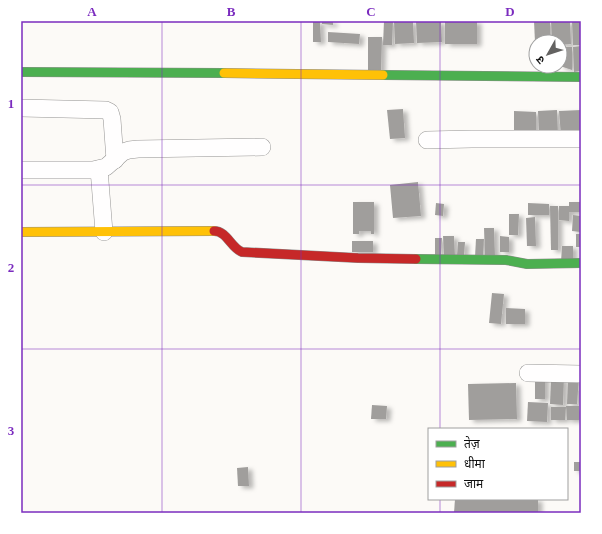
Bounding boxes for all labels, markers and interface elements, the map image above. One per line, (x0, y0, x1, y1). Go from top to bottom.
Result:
text: A (87, 4, 97, 19)
text: B (227, 4, 236, 19)
text: C (366, 4, 376, 19)
text: D (505, 4, 515, 19)
north arrow (528, 34, 568, 74)
text: उ (533, 54, 547, 67)
text: 1 (8, 96, 14, 111)
text: 2 (8, 260, 14, 275)
text: 3 (8, 423, 15, 438)
legend (428, 428, 568, 500)
text: तेज़ (464, 436, 481, 451)
text: धीमा (464, 456, 486, 471)
text: जाम (464, 477, 484, 491)

